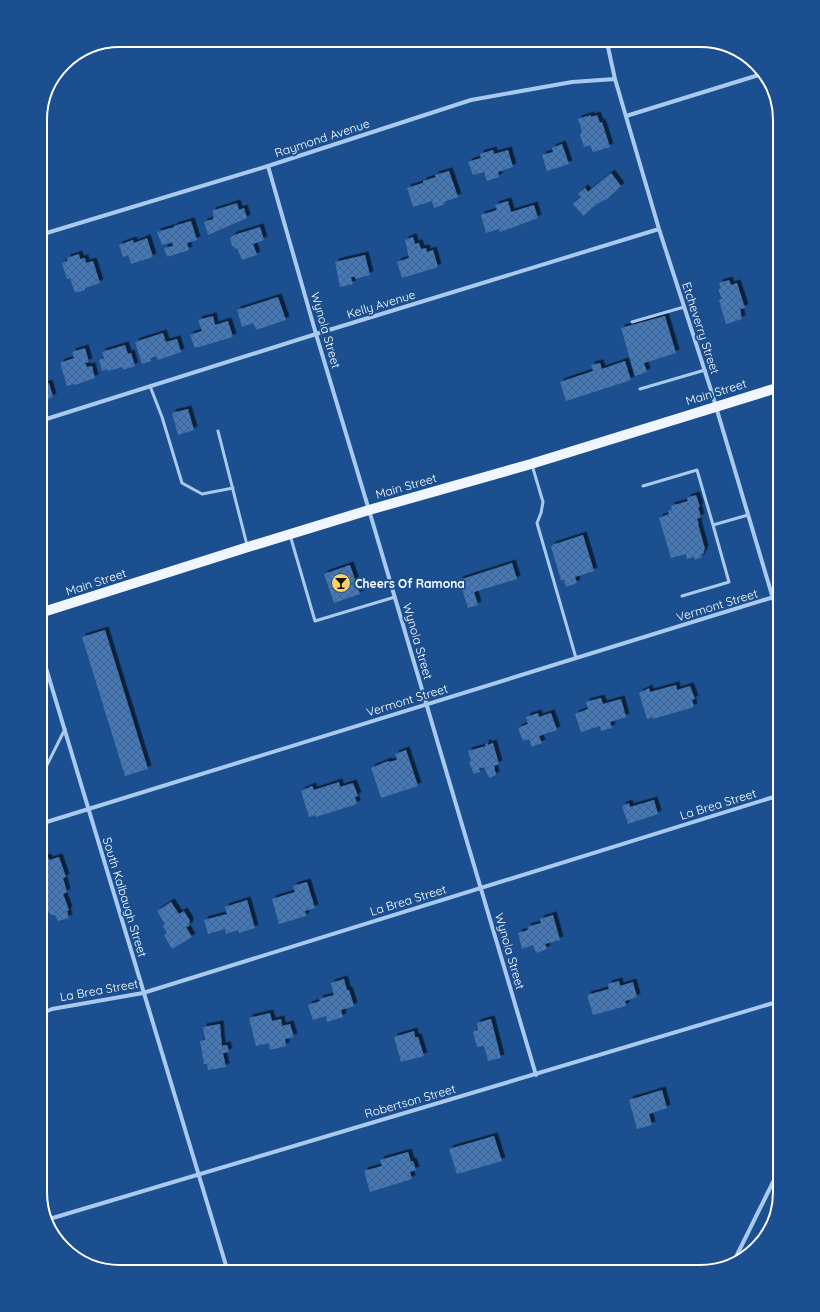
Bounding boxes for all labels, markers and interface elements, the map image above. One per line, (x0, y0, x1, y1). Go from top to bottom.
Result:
street label: Raymond Avenue (273, 116, 372, 160)
street label: Etcheverry Street (679, 280, 723, 376)
street label: Kelly Avenue (345, 286, 417, 322)
street label: Wynola Street (308, 290, 344, 370)
street label: Main Street (684, 376, 748, 408)
street label: Main Street (374, 470, 438, 502)
street label: Main Street (64, 565, 128, 599)
bar icon: Cheers Of Ramona (330, 572, 352, 594)
place label: Cheers Of Ramona (355, 576, 465, 591)
street label: Vermont Street (674, 585, 760, 625)
street label: Wynola Street (400, 601, 436, 681)
street label: Vermont Street (364, 680, 450, 720)
street label: La Brea Street (678, 785, 758, 823)
street label: South Kalbaugh Street (100, 835, 150, 959)
street label: La Brea Street (368, 881, 448, 919)
street label: Wynola Street (492, 911, 528, 991)
street label: La Brea Street (59, 976, 139, 1004)
street label: Robertson Street (363, 1081, 457, 1121)

